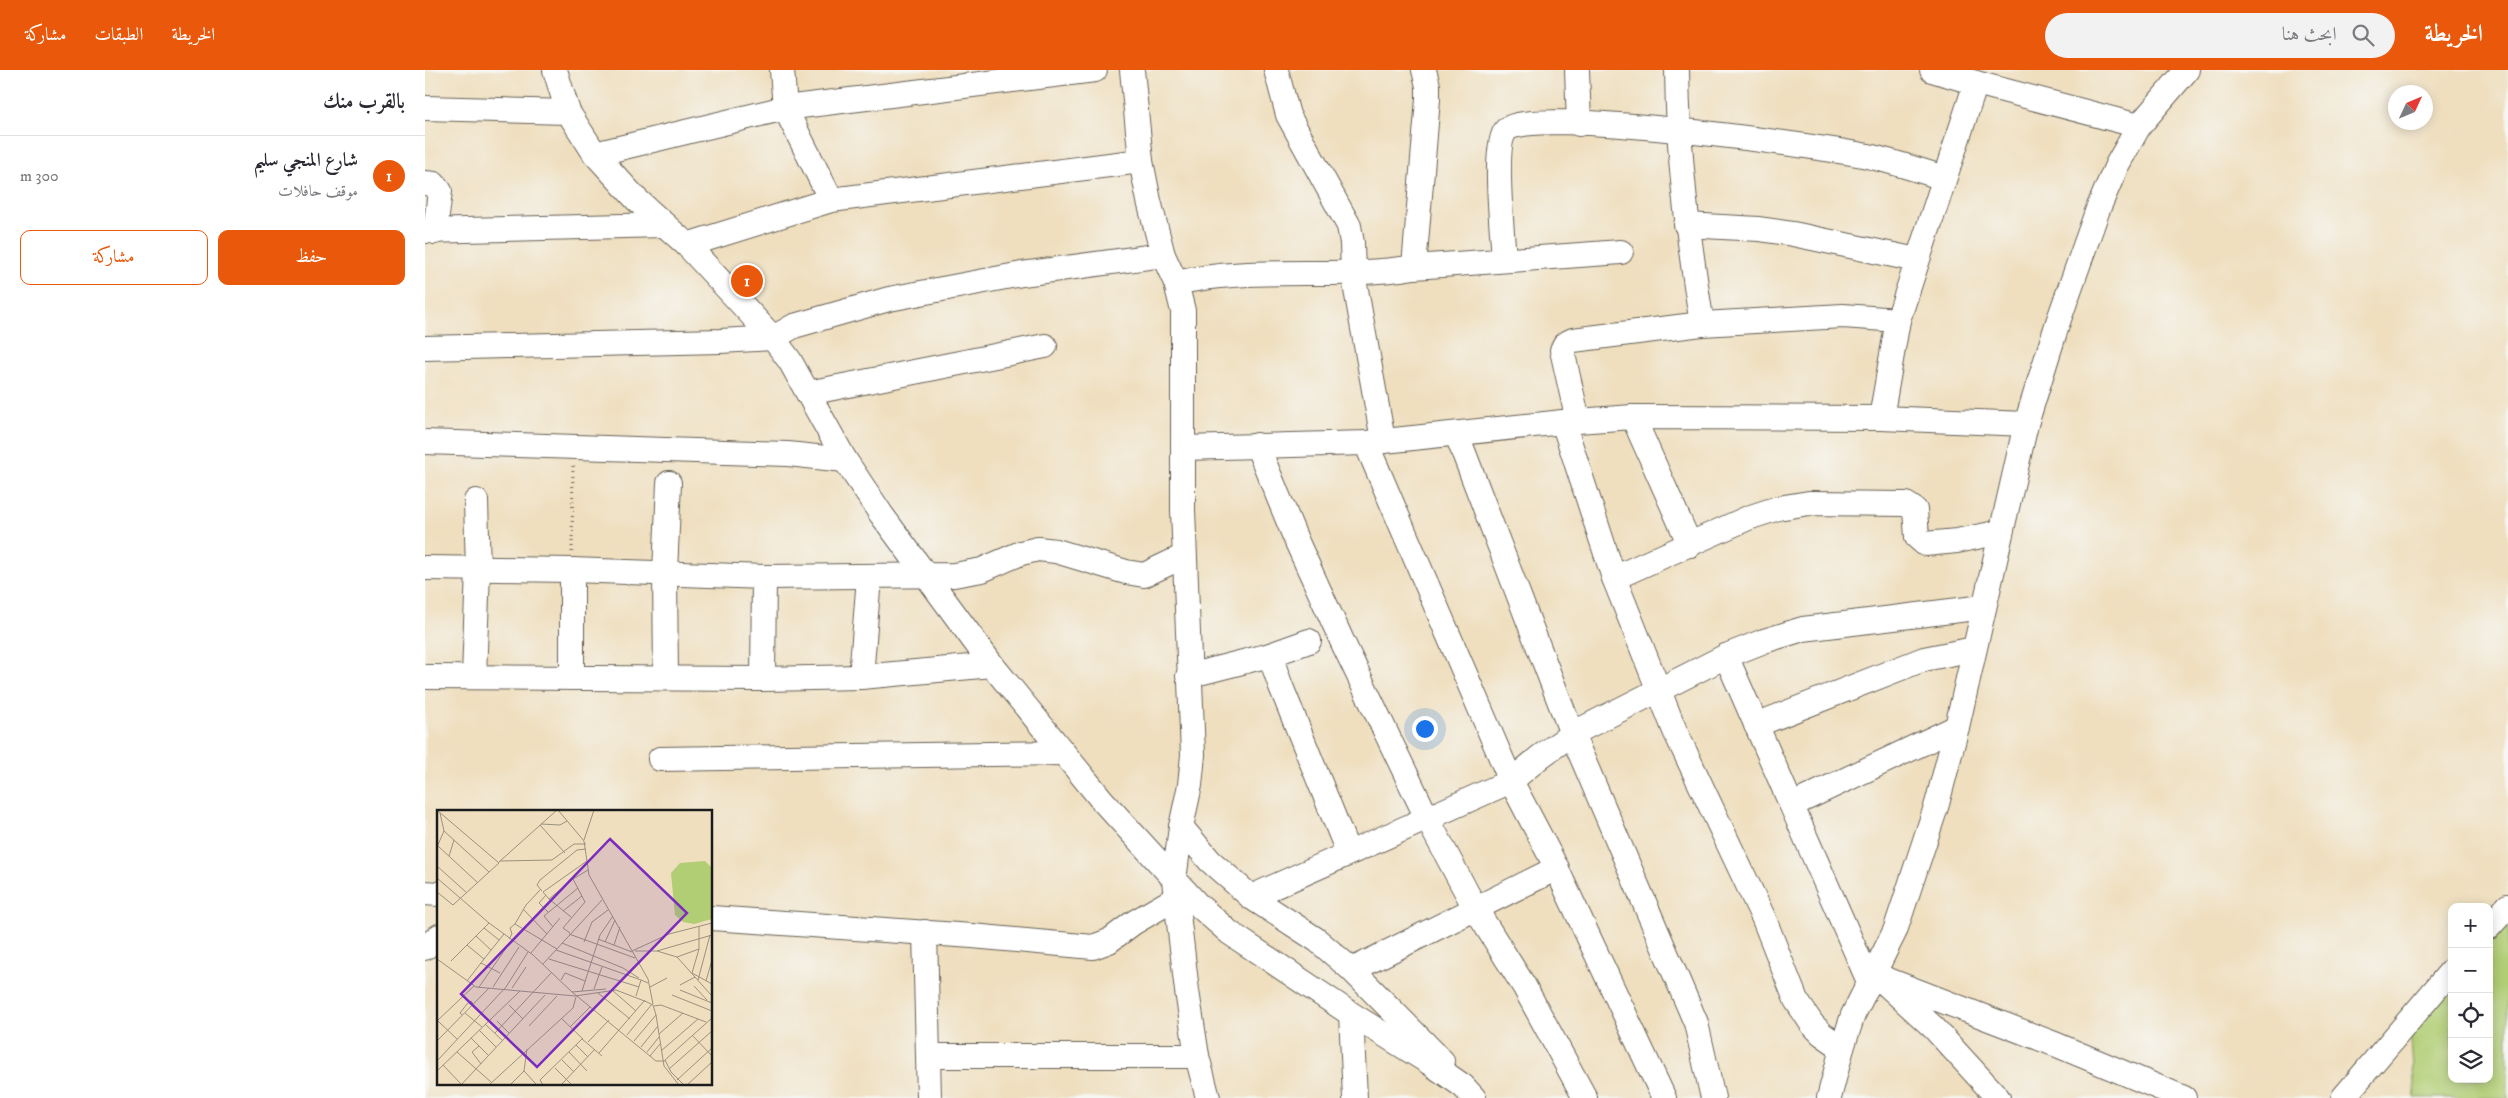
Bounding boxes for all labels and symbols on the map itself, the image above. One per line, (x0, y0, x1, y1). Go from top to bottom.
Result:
north arrow (2388, 85, 2433, 130)
pin: 1 (731, 262, 763, 300)
your location (1412, 716, 1438, 742)
inset map (437, 810, 713, 1086)

